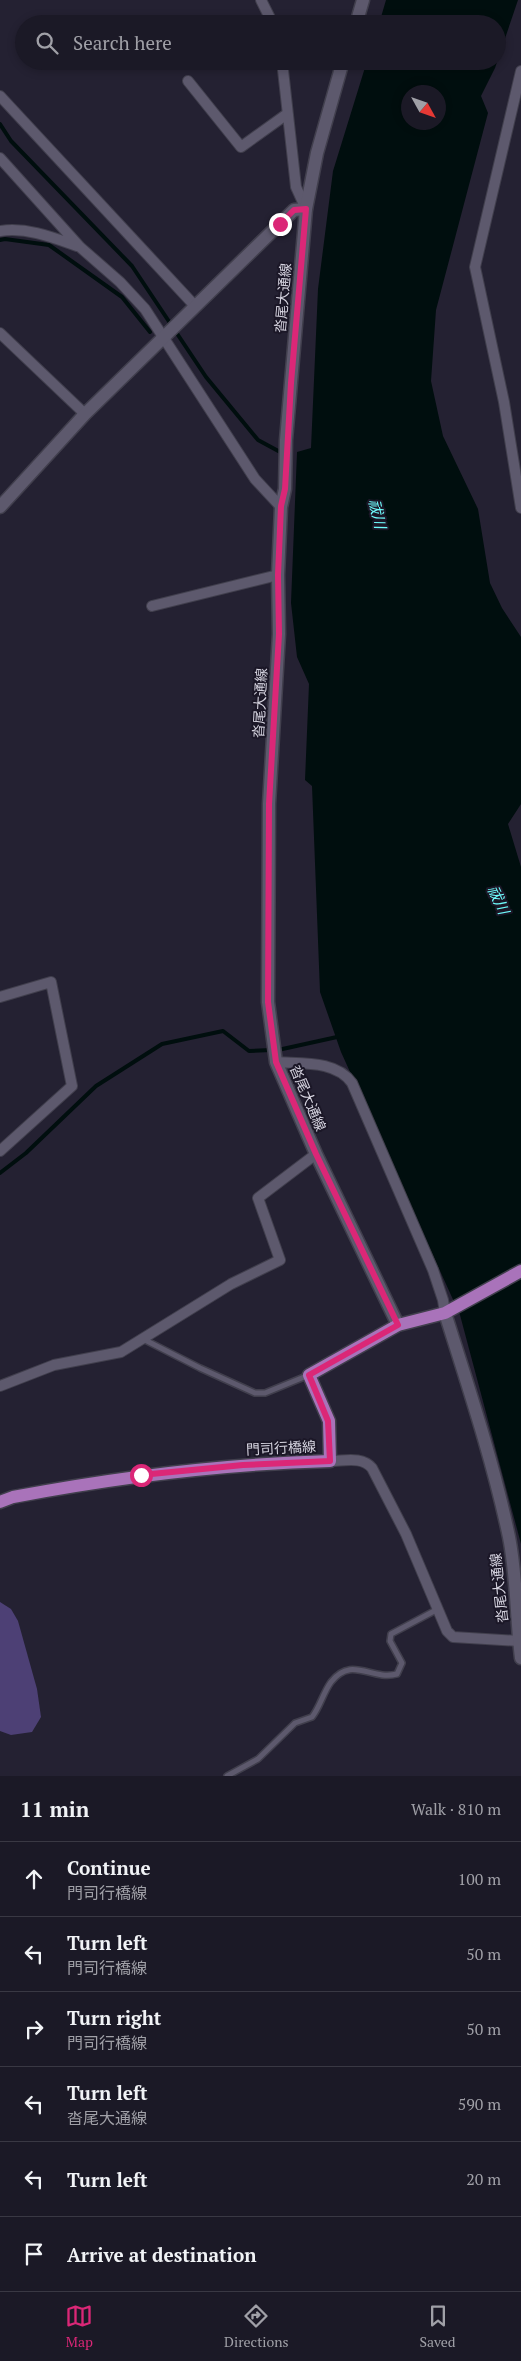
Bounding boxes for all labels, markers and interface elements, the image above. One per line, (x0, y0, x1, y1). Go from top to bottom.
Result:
search box (15, 15, 506, 70)
icon: search (33, 29, 61, 57)
text: Search here (73, 30, 172, 55)
north arrow (401, 85, 446, 130)
route end (269, 213, 292, 236)
street label: 沓尾大通線 (270, 262, 295, 334)
water label: 祓川 (365, 497, 392, 533)
street label: 沓尾大通線 (248, 668, 271, 738)
water label: 祓川 (484, 882, 515, 919)
street label: 沓尾大通線 (286, 1062, 331, 1134)
street label: 門司行橋線 (246, 1436, 316, 1459)
route start (130, 1464, 153, 1487)
street label: 沓尾大通線 (485, 1552, 512, 1624)
text: 11 min (20, 1795, 89, 1823)
text: Walk · 810 m (411, 1798, 501, 1820)
text: Continue (67, 1855, 151, 1880)
icon: ahead (20, 1865, 48, 1893)
text: 100 m (458, 1868, 501, 1890)
text: 門司行橋線 (67, 1882, 147, 1904)
text: Turn left (67, 1930, 148, 1955)
icon: left (20, 1940, 48, 1968)
text: 50 m (466, 1943, 501, 1965)
text: 門司行橋線 (67, 1957, 147, 1979)
text: Turn right (67, 2005, 161, 2030)
icon: right (20, 2015, 48, 2043)
text: 50 m (466, 2018, 501, 2040)
text: 門司行橋線 (67, 2032, 147, 2054)
text: Turn left (67, 2080, 148, 2105)
icon: left (20, 2090, 48, 2118)
text: 590 m (458, 2093, 501, 2115)
text: 沓尾大通線 (67, 2107, 147, 2129)
icon: left (20, 2165, 48, 2193)
text: Turn left (67, 2167, 148, 2192)
text: 20 m (466, 2168, 501, 2190)
icon: arrive (20, 2240, 48, 2268)
text: Arrive at destination (67, 2242, 256, 2267)
tab: Map (65, 2302, 93, 2351)
tab: Directions (224, 2302, 289, 2351)
tab: Saved (419, 2302, 456, 2351)

